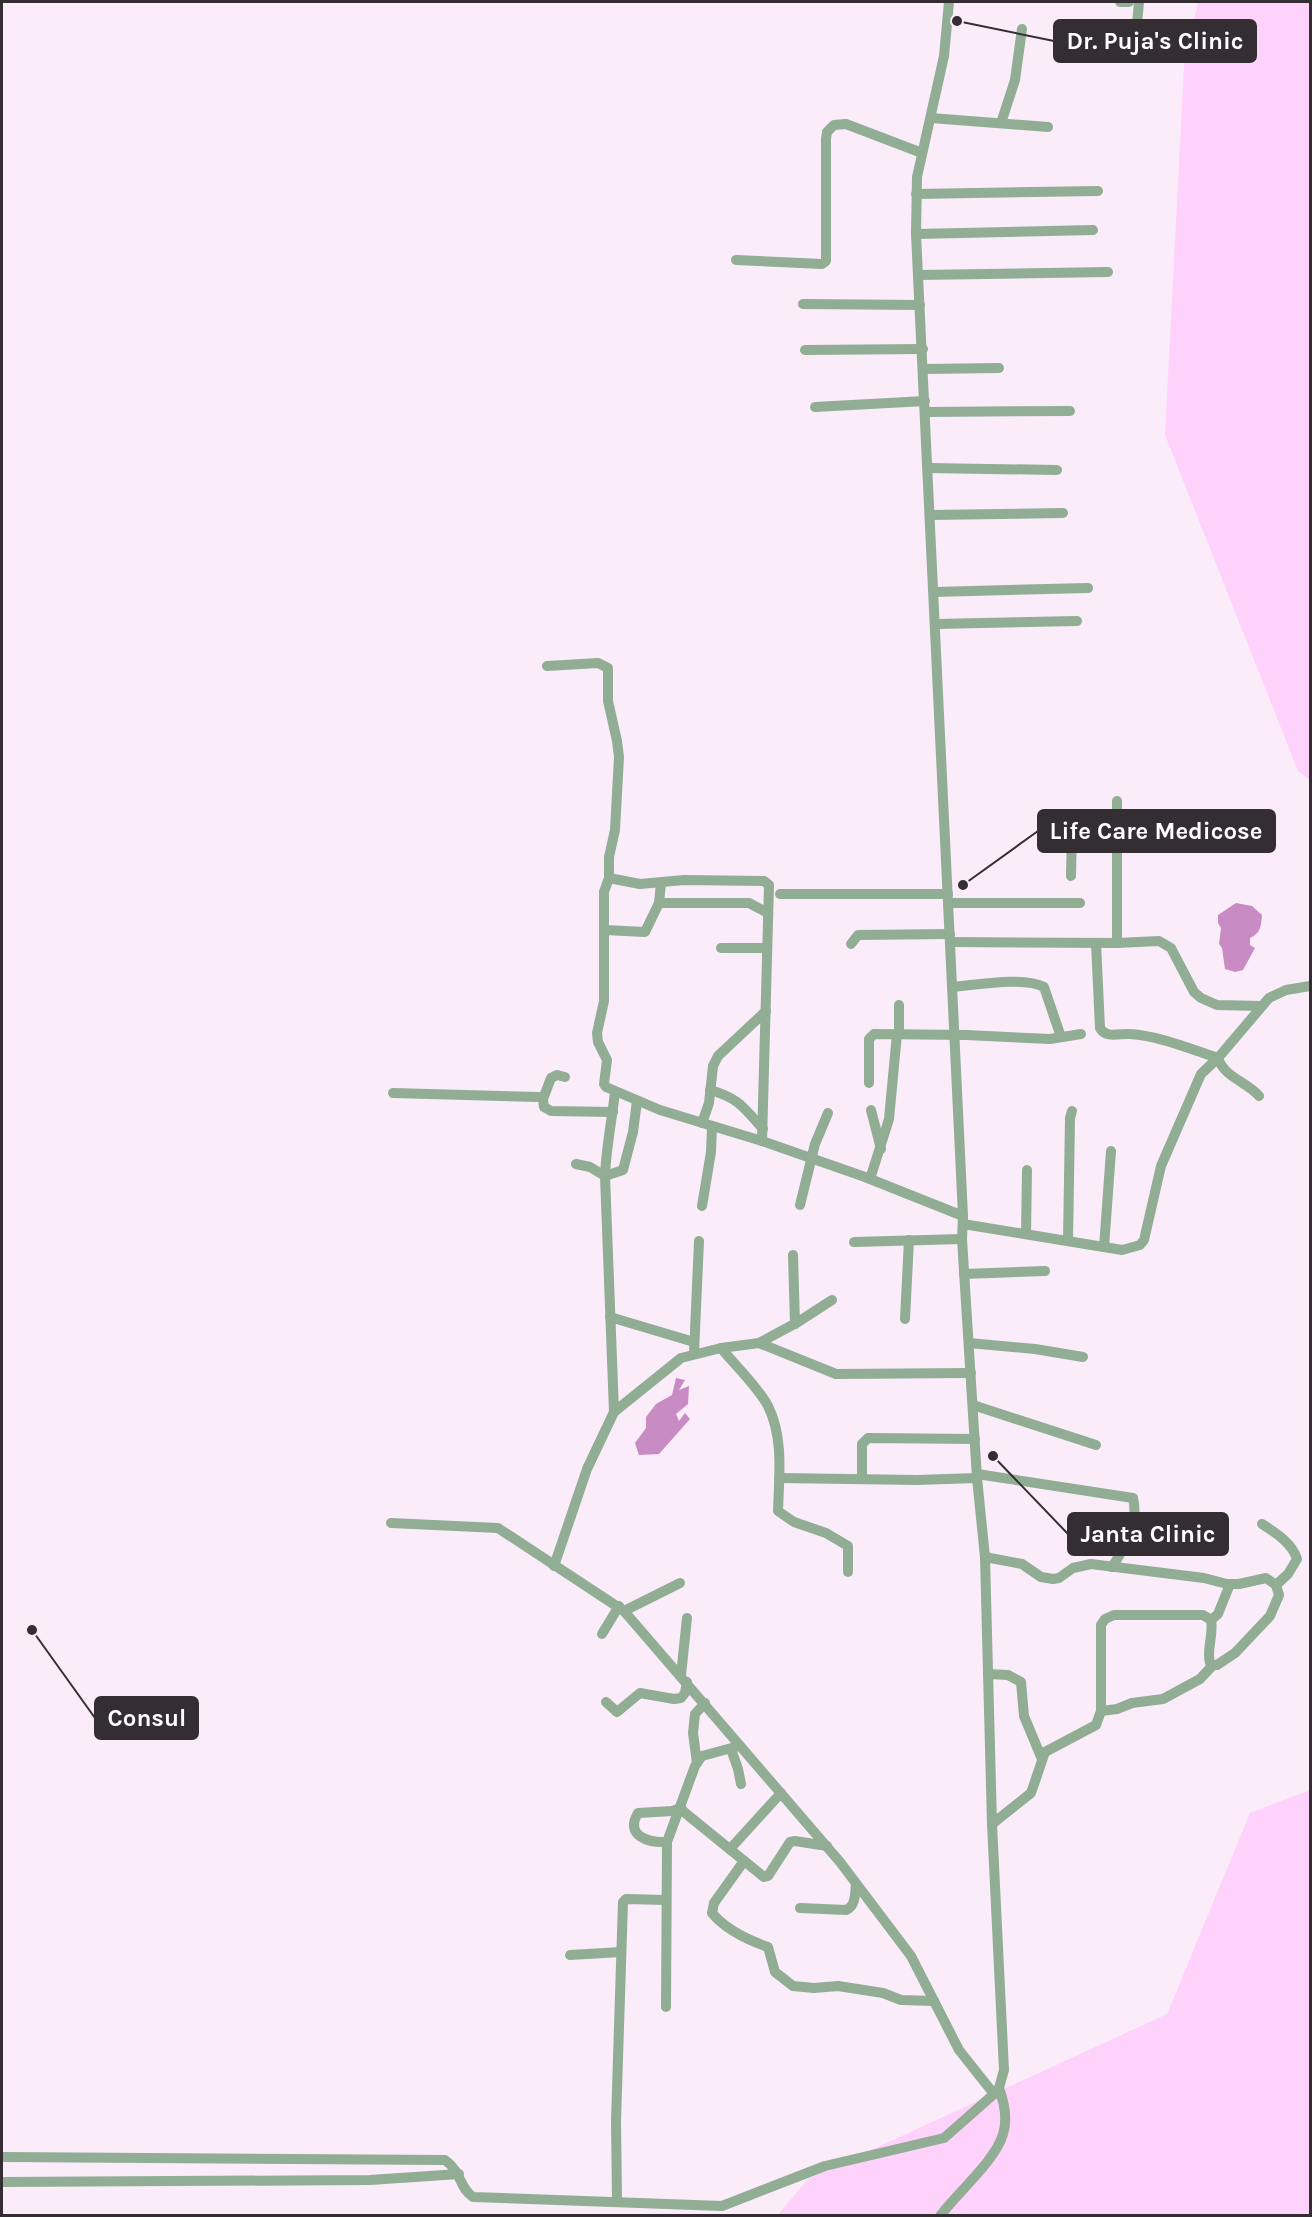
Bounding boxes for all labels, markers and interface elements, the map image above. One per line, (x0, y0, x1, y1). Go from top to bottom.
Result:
callout: Dr. Puja's Clinic (1054, 20, 1256, 62)
text: Dr. Puja's Clinic (1066, 27, 1244, 55)
callout: Life Care Medicose (1038, 810, 1275, 852)
text: Life Care Medicose (1050, 817, 1262, 845)
callout: Janta Clinic (1068, 1513, 1228, 1555)
text: Janta Clinic (1080, 1520, 1216, 1548)
callout: Consul (95, 1697, 198, 1739)
text: Consul (108, 1704, 186, 1732)

